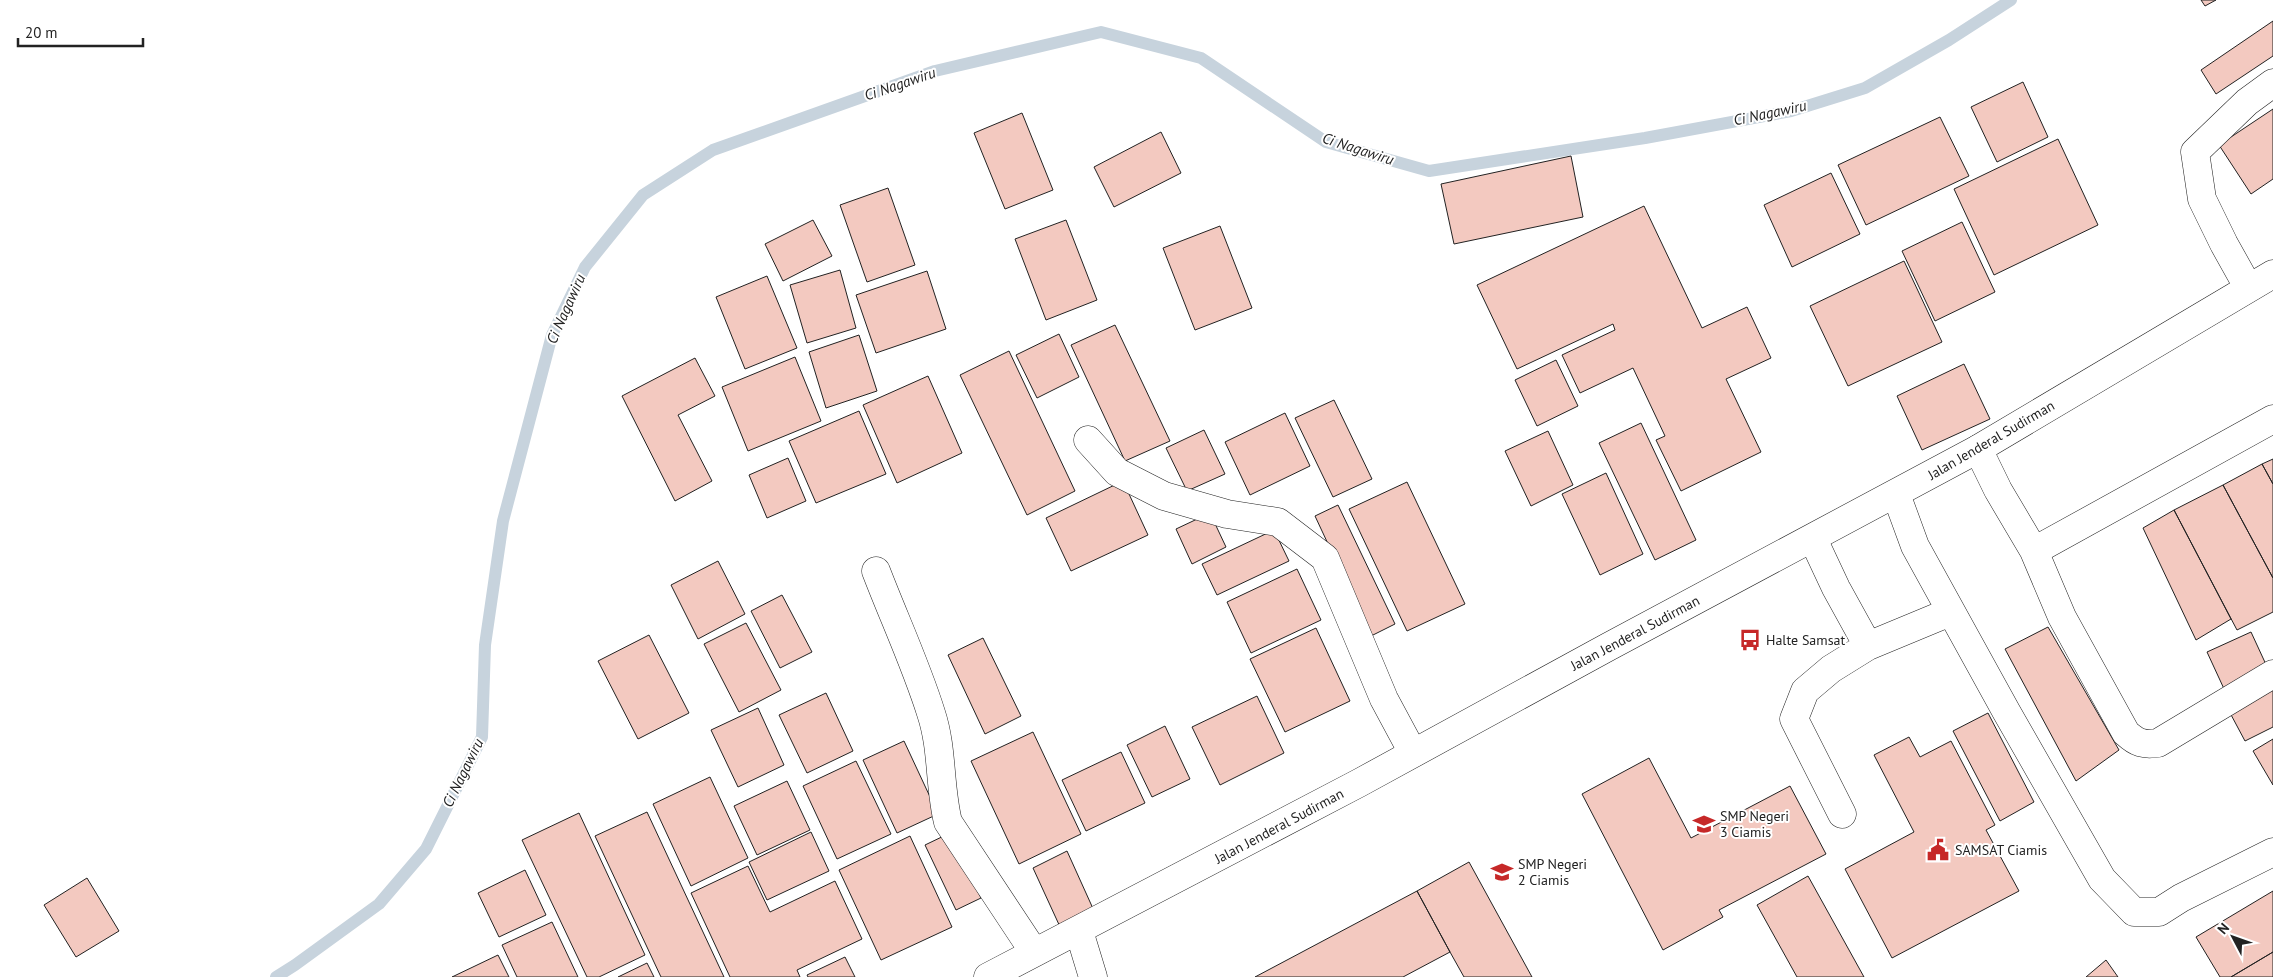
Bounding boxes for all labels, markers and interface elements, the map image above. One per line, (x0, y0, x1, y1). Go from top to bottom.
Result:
scale bar (18, 15, 142, 47)
text: 20 m (25, 23, 58, 42)
water label: Ci Nagawiru (862, 62, 938, 105)
water label: Ci Nagawiru (1732, 95, 1809, 130)
water label: Ci Nagawiru (1320, 128, 1397, 169)
water label: Ci Nagawiru (542, 271, 589, 347)
street label: Jalan Jenderal Sudirman (1924, 396, 2058, 484)
street label: Jalan Jenderal Sudirman (1567, 591, 1703, 675)
bus stop icon: Halte Samsat (1737, 627, 1763, 653)
place label: Halte Samsat (1766, 631, 1845, 649)
water label: Ci Nagawiru (438, 735, 488, 810)
street label: Jalan Jenderal Sudirman (1211, 784, 1347, 868)
place label: SMP Negeri 3 Ciamis (1720, 807, 1789, 841)
school or university icon: SMP Negeri 3 Ciamis (1691, 811, 1717, 837)
public building icon: SAMSAT Ciamis (1925, 837, 1951, 863)
place label: SAMSAT Ciamis (1955, 841, 2047, 859)
place label: SMP Negeri 2 Ciamis (1518, 855, 1587, 889)
school or university icon: SMP Negeri 2 Ciamis (1489, 859, 1515, 885)
north arrow (2208, 912, 2258, 962)
text: N (2213, 919, 2233, 938)

